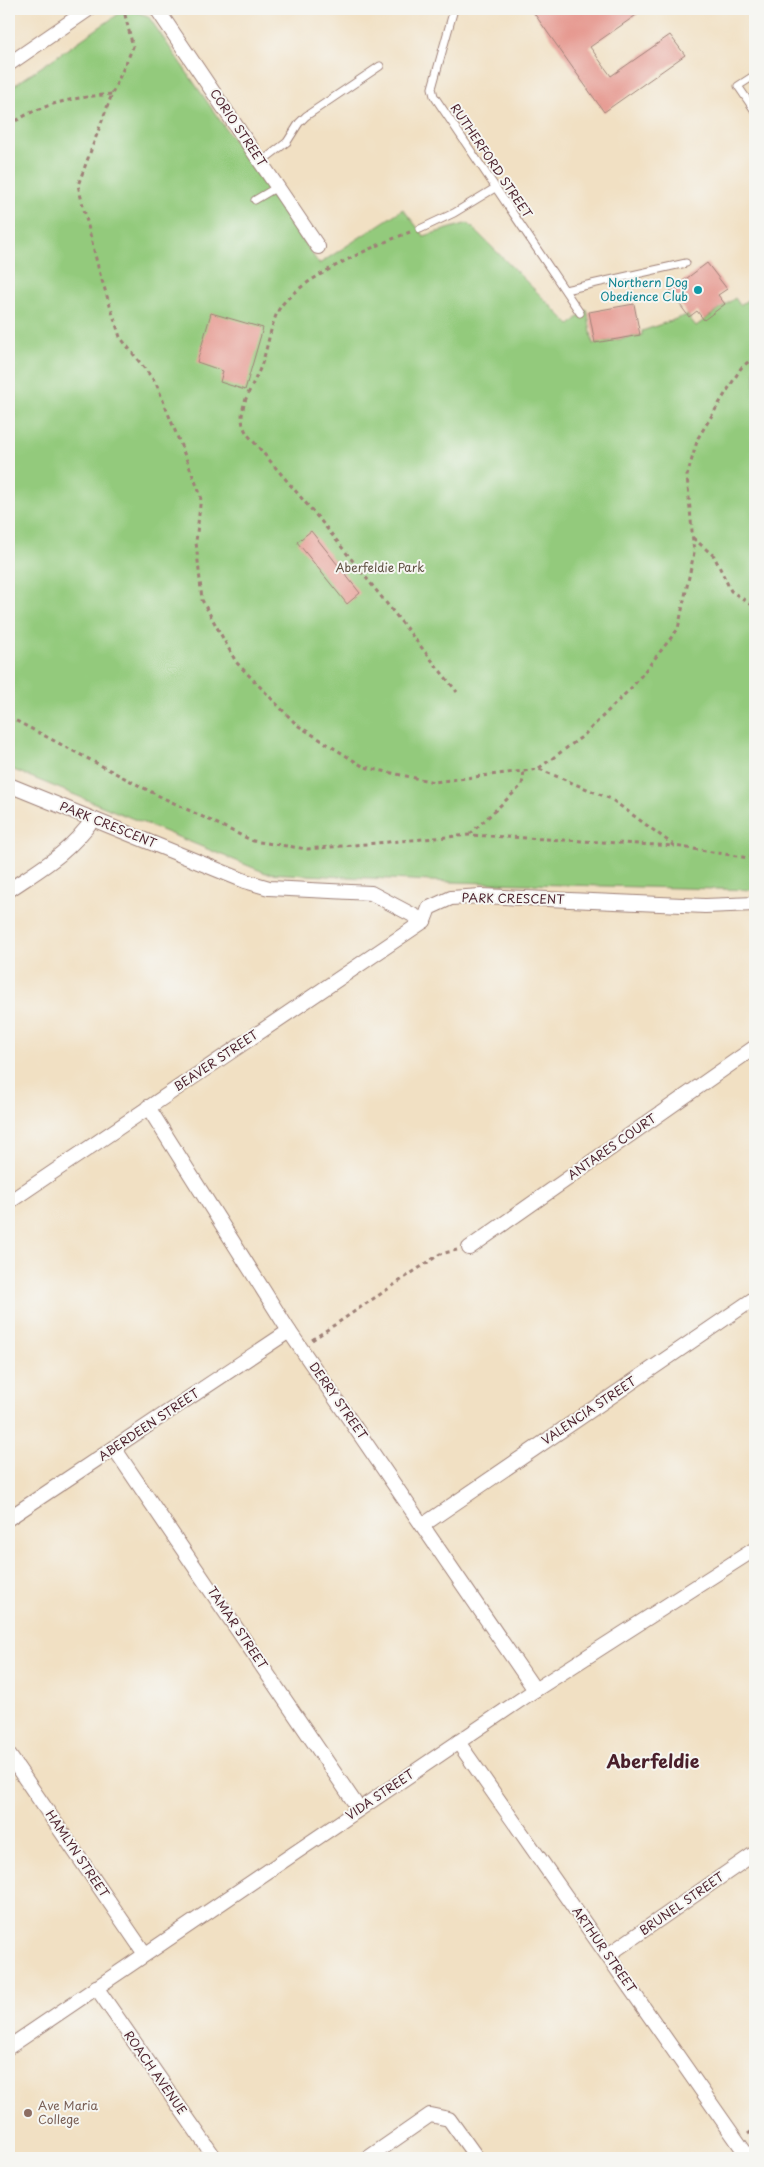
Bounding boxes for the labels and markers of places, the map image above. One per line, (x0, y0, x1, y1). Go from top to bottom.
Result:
place label: Northern Dog Obedience Club (600, 273, 688, 305)
marker: Northern Dog Obedience Club (692, 284, 704, 296)
place label: Ave Maria College (38, 2096, 99, 2128)
marker: Ave Maria College (22, 2107, 34, 2119)

